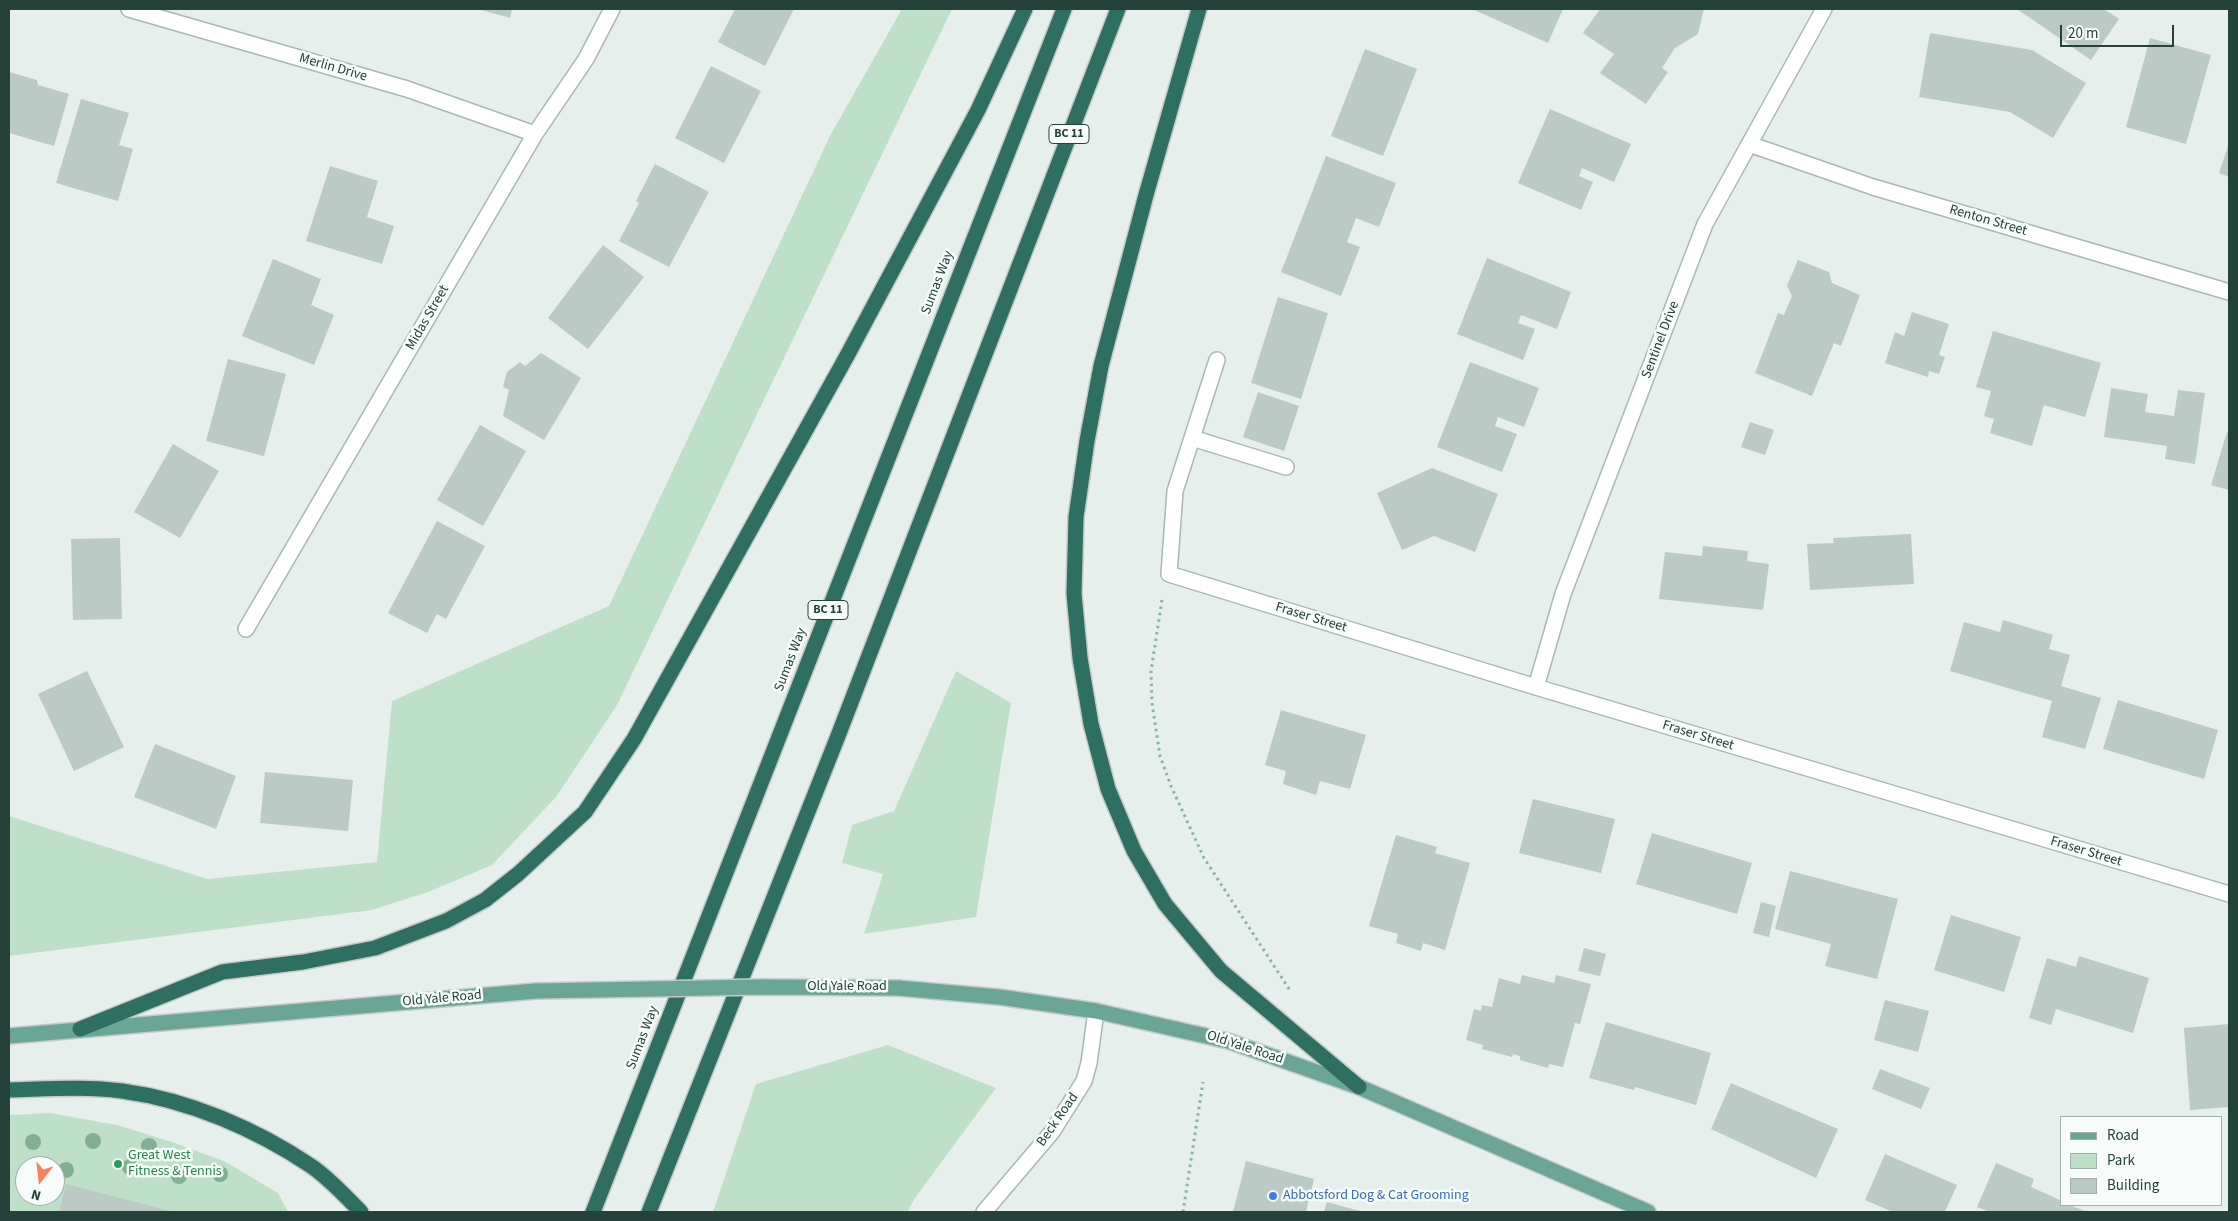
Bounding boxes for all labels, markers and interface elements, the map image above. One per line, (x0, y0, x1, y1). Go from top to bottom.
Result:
scale bar (2063, 15, 2177, 47)
text: 20 m (2068, 23, 2098, 44)
street label: Merlin Drive (297, 50, 369, 86)
road number: BC 11 (1049, 125, 1089, 144)
street label: Renton Street (1947, 202, 2029, 240)
street label: Sumas Way (918, 249, 958, 317)
street label: Midas Street (403, 283, 453, 353)
street label: Sentinel Drive (1639, 299, 1683, 381)
street label: Fraser Street (1273, 599, 1349, 637)
road number: BC 11 (808, 600, 848, 620)
street label: Sumas Way (771, 626, 811, 694)
street label: Fraser Street (1660, 717, 1736, 755)
street label: Fraser Street (2048, 833, 2124, 871)
street label: Old Yale Road (807, 979, 887, 995)
street label: Old Yale Road (402, 987, 482, 1011)
street label: Sumas Way (623, 1004, 663, 1072)
street label: Old Yale Road (1205, 1028, 1285, 1068)
street label: Beck Road (1034, 1090, 1082, 1150)
legend (2060, 1116, 2223, 1206)
text: Road (2107, 1125, 2139, 1146)
place label: Great West Fitness & Tennis (128, 1148, 222, 1180)
text: Park (2107, 1150, 2135, 1171)
north arrow (15, 1156, 65, 1206)
marker: Great West Fitness & Tennis (112, 1158, 124, 1170)
text: Building (2107, 1175, 2159, 1196)
text: N (29, 1184, 43, 1205)
place label: Abbotsford Dog & Cat Grooming (1283, 1188, 1469, 1204)
marker: Abbotsford Dog & Cat Grooming (1267, 1190, 1279, 1202)

